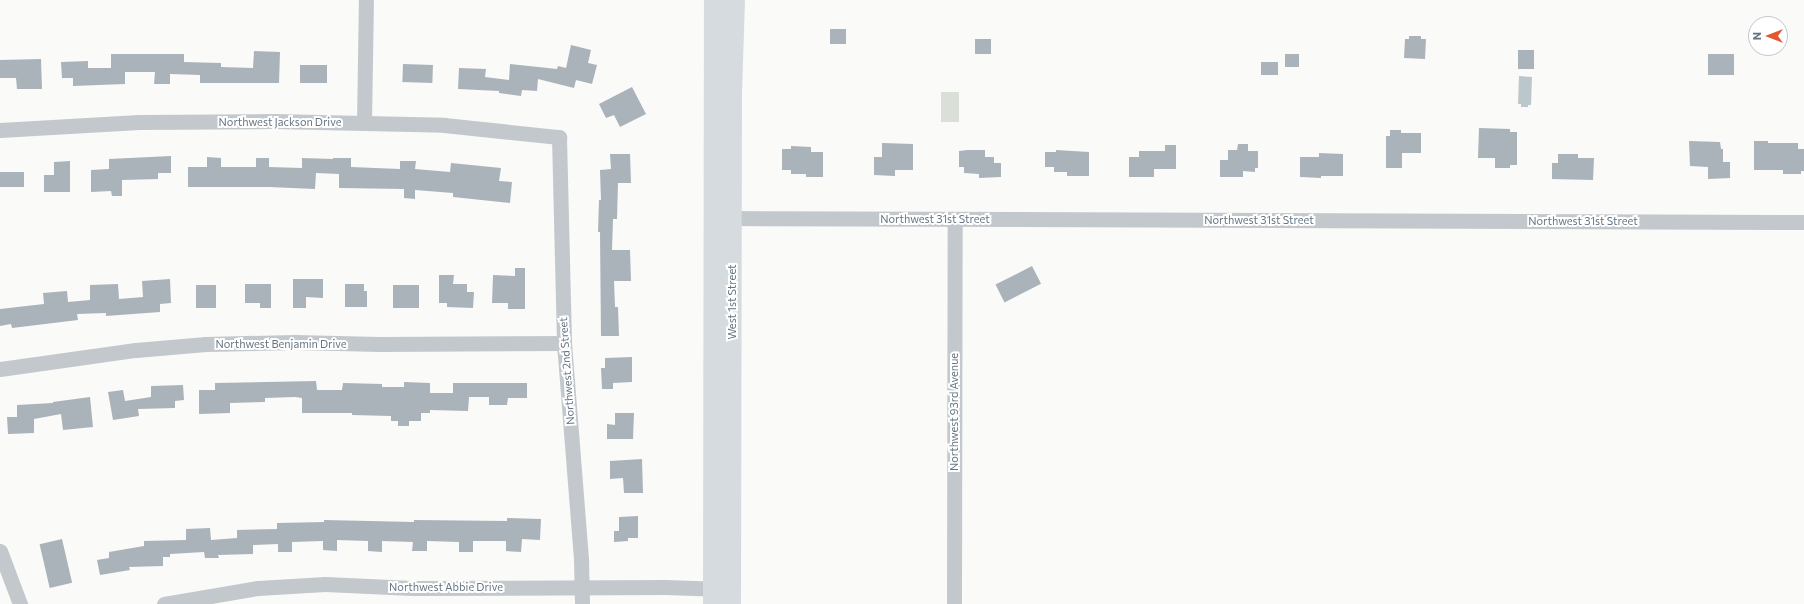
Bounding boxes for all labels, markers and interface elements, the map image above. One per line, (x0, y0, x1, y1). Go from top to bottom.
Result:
north arrow (1748, 16, 1788, 56)
text: N (1750, 32, 1763, 40)
street label: Northwest Jackson Drive (219, 115, 341, 129)
street label: Northwest 31st Street (880, 212, 990, 226)
street label: Northwest 31st Street (1204, 213, 1314, 227)
street label: Northwest 31st Street (1528, 214, 1638, 228)
street label: West 1st Street (725, 264, 739, 340)
street label: Northwest 2nd Street (557, 317, 577, 425)
street label: Northwest Benjamin Drive (215, 337, 347, 351)
street label: Northwest 93rd Avenue (947, 353, 961, 471)
street label: Northwest Abbie Drive (389, 580, 503, 594)

